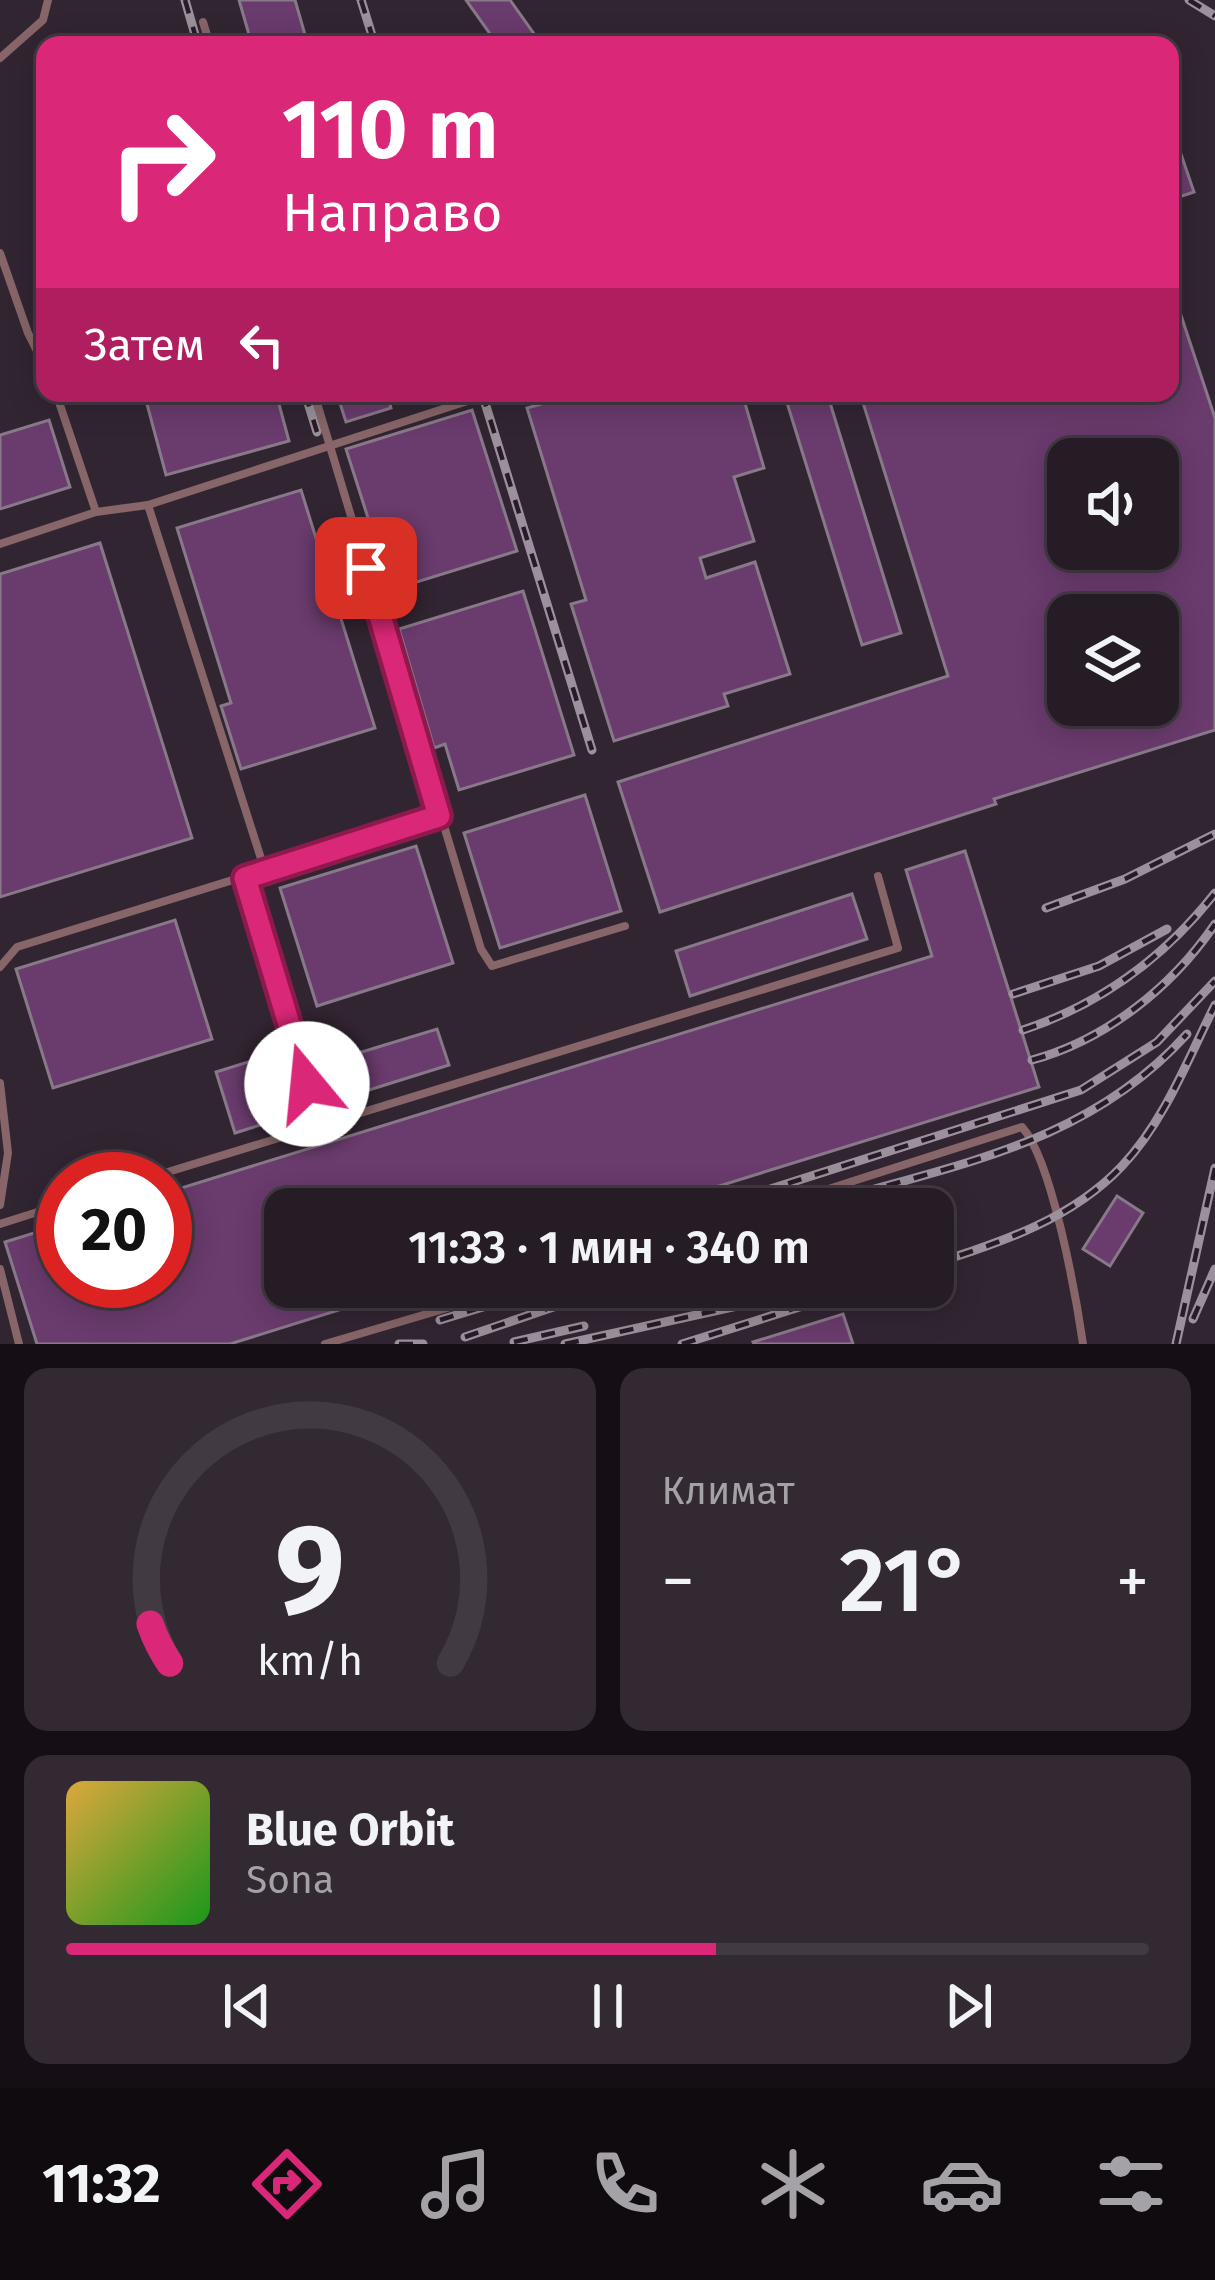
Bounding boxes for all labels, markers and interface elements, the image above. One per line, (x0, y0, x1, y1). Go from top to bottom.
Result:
text: 110 m (282, 79, 498, 180)
icon: right (84, 84, 240, 240)
text: Направо (282, 181, 503, 245)
icon: left (229, 312, 295, 378)
text: Затем (84, 318, 205, 372)
map controls (1047, 438, 1179, 726)
button: sound (1047, 438, 1179, 570)
pin (315, 517, 417, 619)
icon: arrive (333, 535, 399, 601)
button: layers (1047, 594, 1179, 726)
position arrow (244, 1021, 370, 1147)
speed limit sign: 20 (36, 1152, 192, 1308)
text: 11:33 · 1 мин · 340 m (408, 1221, 810, 1275)
text: Климат (662, 1468, 795, 1514)
text: 9 (275, 1495, 345, 1645)
text: 21° (839, 1527, 971, 1635)
text: − (662, 1542, 695, 1621)
text: + (1116, 1542, 1149, 1621)
text: km/h (257, 1634, 363, 1685)
text: Blue Orbit (246, 1803, 454, 1857)
text: Sona (246, 1857, 334, 1903)
icon: previous (214, 1973, 280, 2039)
icon: pause (575, 1973, 641, 2039)
icon: next (936, 1973, 1002, 2039)
icon: directions (245, 2142, 329, 2226)
icon: music (414, 2142, 498, 2226)
icon: phone (583, 2142, 667, 2226)
icon: climate (751, 2142, 835, 2226)
icon: car (920, 2142, 1004, 2226)
icon: filters (1089, 2142, 1173, 2226)
text: 11:32 (42, 2152, 161, 2216)

